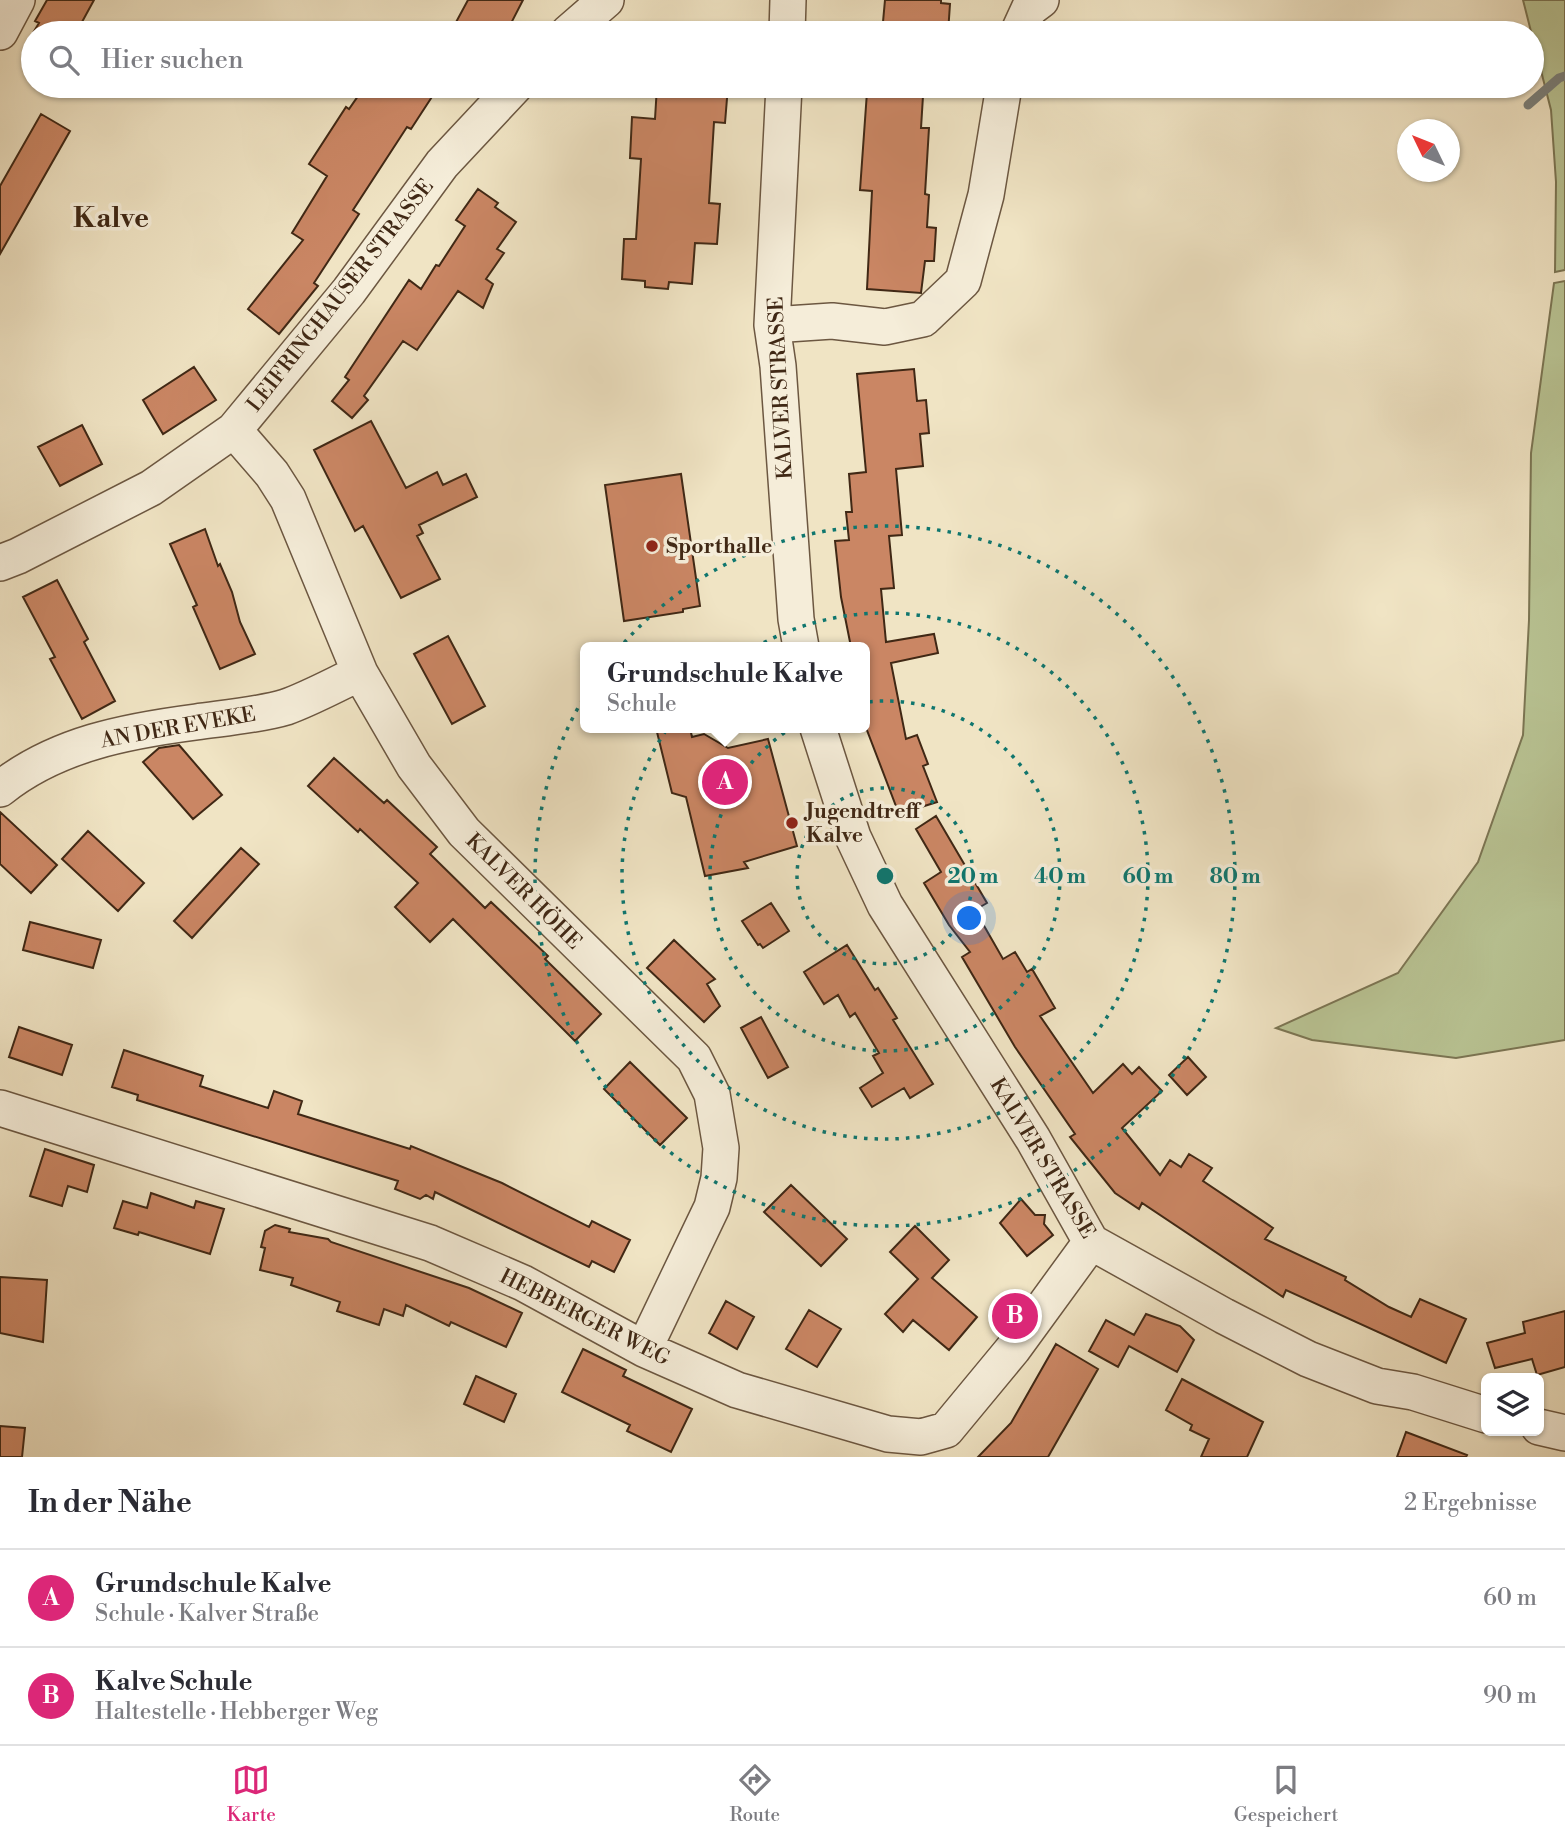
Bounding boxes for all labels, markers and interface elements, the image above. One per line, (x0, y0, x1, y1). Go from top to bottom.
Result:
search box (21, 21, 1544, 98)
icon: search (45, 41, 83, 79)
text: Hier suchen (101, 44, 243, 76)
north arrow (1397, 119, 1460, 182)
street label: LEIFRINGHAUSER STRASSE (242, 174, 440, 417)
district label: Kalve (73, 201, 149, 236)
street label: KALVER STRASSE (763, 296, 799, 480)
place label: Sporthalle (666, 534, 772, 560)
marker: Sporthalle (644, 538, 660, 554)
popup (580, 642, 870, 733)
text: Grundschule Kalve (607, 658, 843, 690)
text: Schule (607, 690, 677, 718)
street label: AN DER EVEKE (98, 702, 258, 755)
pin: A (702, 756, 748, 808)
place label: Jugendtreff Kalve (803, 799, 922, 849)
marker: Jugendtreff Kalve (784, 815, 800, 831)
street label: KALVER HÖHE (460, 827, 588, 955)
centre of rings (873, 864, 897, 888)
text: 20 m (948, 864, 998, 890)
text: 40 m (1034, 864, 1086, 890)
text: 60 m (1123, 864, 1173, 890)
text: 80 m (1209, 864, 1261, 890)
your location (952, 901, 986, 935)
street label: KALVER STRASSE (984, 1073, 1100, 1244)
street label: HEBBERGER WEG (495, 1264, 674, 1372)
pin: B (992, 1290, 1038, 1342)
map controls (1481, 1373, 1544, 1436)
button: layers (1481, 1373, 1544, 1436)
text: In der Nähe (28, 1484, 192, 1522)
text: 2 Ergebnisse (1404, 1489, 1537, 1517)
text: Grundschule Kalve (95, 1568, 331, 1600)
text: A (43, 1584, 59, 1612)
text: 60 m (1483, 1584, 1537, 1612)
text: Schule · Kalver Straße (95, 1600, 319, 1628)
text: Kalve Schule (95, 1666, 252, 1698)
text: B (42, 1682, 60, 1710)
text: 90 m (1483, 1682, 1537, 1710)
text: Haltestelle · Hebberger Weg (95, 1698, 378, 1726)
tab: Karte (227, 1761, 276, 1827)
tab: Route (729, 1761, 780, 1827)
tab: Gespeichert (1234, 1761, 1338, 1827)

